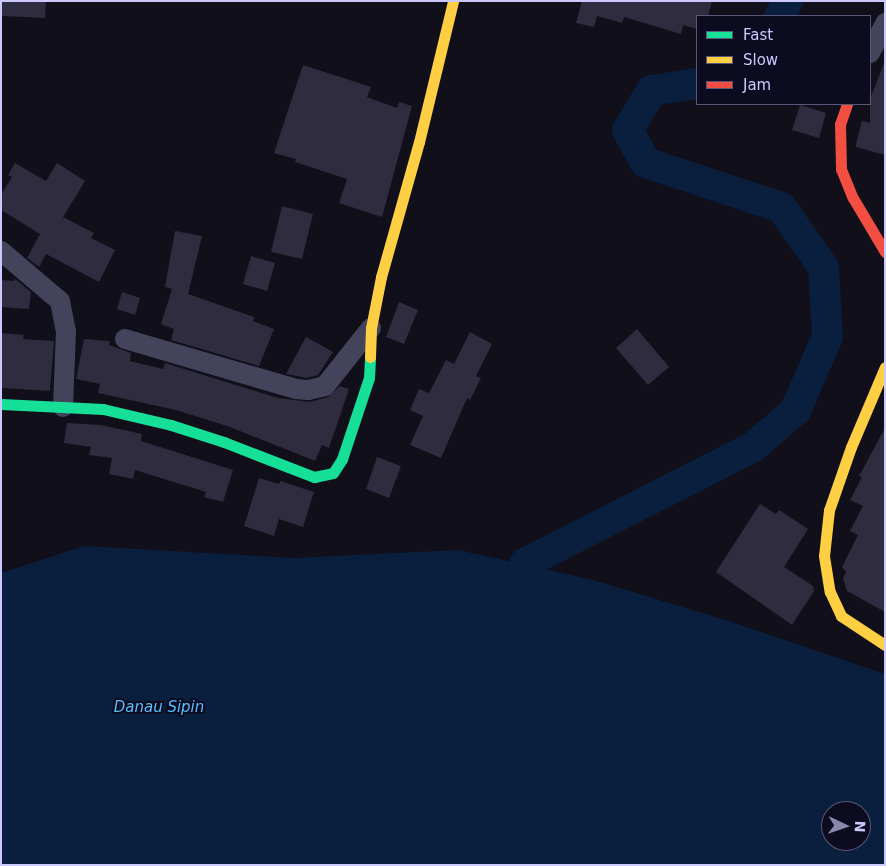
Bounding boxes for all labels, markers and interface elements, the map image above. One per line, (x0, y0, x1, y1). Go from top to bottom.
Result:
legend (696, 15, 871, 105)
text: Fast (743, 26, 773, 44)
text: Slow (743, 51, 778, 69)
text: Jam (743, 76, 771, 94)
water label: Danau Sipin (114, 699, 204, 717)
north arrow (821, 801, 871, 851)
text: N (852, 820, 868, 833)

